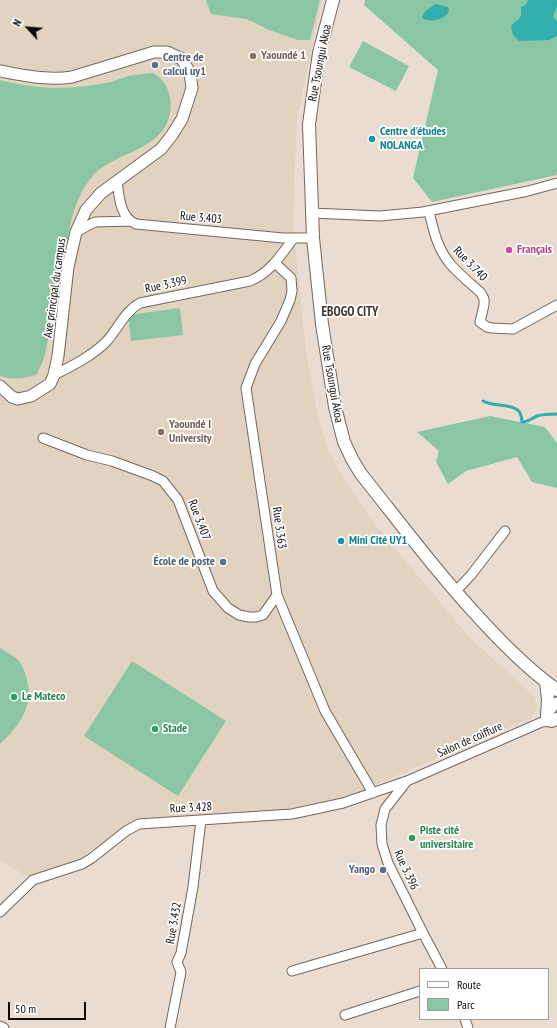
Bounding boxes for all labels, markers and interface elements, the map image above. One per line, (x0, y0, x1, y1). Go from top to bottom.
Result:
north arrow (8, 8, 48, 48)
text: N (10, 17, 25, 28)
street label: Rue Tsoungui Akoa (305, 23, 335, 103)
place label: Yaoundé 1 (261, 49, 306, 63)
place label: Centre de calcul uy1 (163, 51, 206, 79)
marker: Yaoundé 1 (248, 51, 258, 61)
marker: Centre de calcul uy1 (150, 60, 160, 70)
place label: Centre d'études NOLANGA (380, 125, 446, 153)
marker: Centre d'études NOLANGA (367, 134, 377, 144)
street label: Rue 3.403 (179, 209, 223, 227)
street label: Axe principal du campus (41, 237, 69, 339)
place label: Français (517, 243, 552, 257)
street label: Rue 3.740 (450, 244, 490, 284)
marker: Français (504, 245, 514, 255)
street label: Rue 3.399 (144, 274, 188, 296)
district label: EBOGO CITY (321, 304, 379, 320)
street label: Rue Tsoungui Akoa (318, 344, 346, 424)
place label: Yaoundé I University (169, 418, 212, 446)
marker: Yaoundé I University (156, 427, 166, 437)
street label: Rue 3.407 (185, 498, 213, 542)
street label: Rue 3.363 (269, 506, 289, 550)
place label: Mini Cité UY1 (349, 534, 407, 548)
marker: Mini Cité UY1 (336, 536, 346, 546)
place label: École de poste (153, 555, 215, 569)
marker: École de poste (218, 557, 228, 567)
place label: Le Mateco (22, 690, 65, 704)
marker: Le Mateco (9, 692, 19, 702)
street label: Salon de coiffure (435, 719, 505, 761)
place label: Stade (163, 722, 187, 736)
marker: Stade (150, 724, 160, 734)
street label: Rue 3.428 (170, 800, 212, 816)
place label: Piste cité universitaire (420, 824, 474, 852)
marker: Piste cité universitaire (407, 833, 417, 843)
street label: Rue 3.396 (391, 848, 421, 892)
place label: Yango (349, 863, 375, 877)
marker: Yango (378, 865, 388, 875)
street label: Rue 3.432 (163, 901, 185, 945)
legend (419, 968, 549, 1020)
text: Route (457, 977, 481, 992)
scale bar (10, 994, 88, 1020)
text: Parc (457, 997, 474, 1012)
text: 50 m (15, 1001, 36, 1016)

